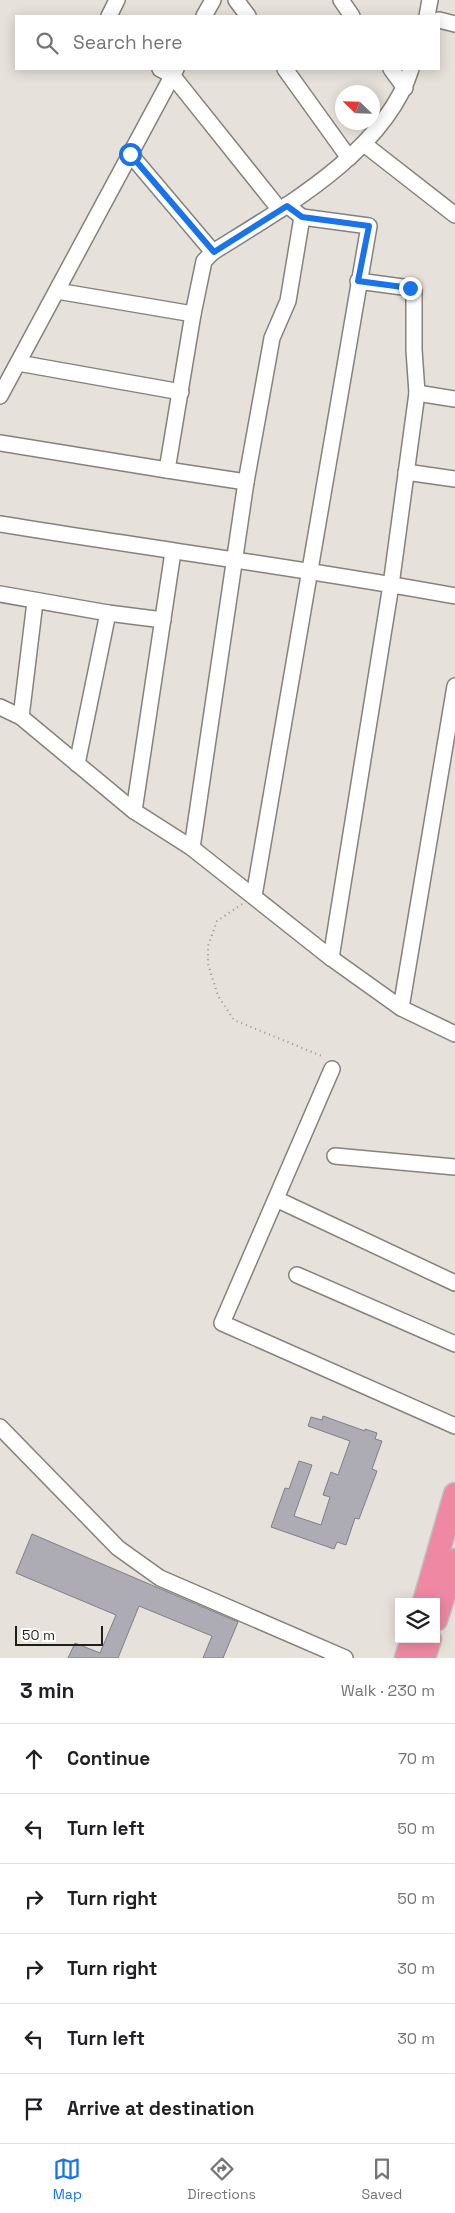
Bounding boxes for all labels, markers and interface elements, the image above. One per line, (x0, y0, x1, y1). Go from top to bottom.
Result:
search box (15, 15, 440, 70)
icon: search (33, 29, 61, 57)
text: Search here (73, 30, 183, 55)
north arrow (335, 85, 380, 130)
route start (119, 143, 142, 166)
route end (399, 277, 422, 300)
map controls (395, 1598, 440, 1643)
button: layers (395, 1598, 440, 1643)
scale bar (15, 1623, 102, 1646)
text: 50 m (22, 1626, 55, 1644)
text: 3 min (20, 1677, 75, 1704)
text: Walk · 230 m (341, 1680, 435, 1701)
icon: ahead (20, 1745, 48, 1773)
text: Continue (67, 1746, 150, 1771)
text: 70 m (398, 1748, 435, 1769)
icon: left (20, 1815, 48, 1843)
text: Turn left (67, 1816, 145, 1841)
text: 50 m (397, 1818, 435, 1839)
icon: right (20, 1885, 48, 1913)
text: Turn right (67, 1886, 157, 1911)
text: 50 m (397, 1888, 435, 1909)
icon: right (20, 1955, 48, 1983)
text: Turn right (67, 1956, 157, 1981)
text: 30 m (397, 1958, 435, 1979)
icon: left (20, 2025, 48, 2053)
text: Turn left (67, 2026, 145, 2051)
text: 30 m (397, 2028, 435, 2049)
icon: arrive (20, 2095, 48, 2123)
text: Arrive at destination (67, 2096, 255, 2121)
tab: Map (53, 2155, 82, 2203)
tab: Directions (187, 2155, 256, 2203)
tab: Saved (361, 2155, 402, 2203)

